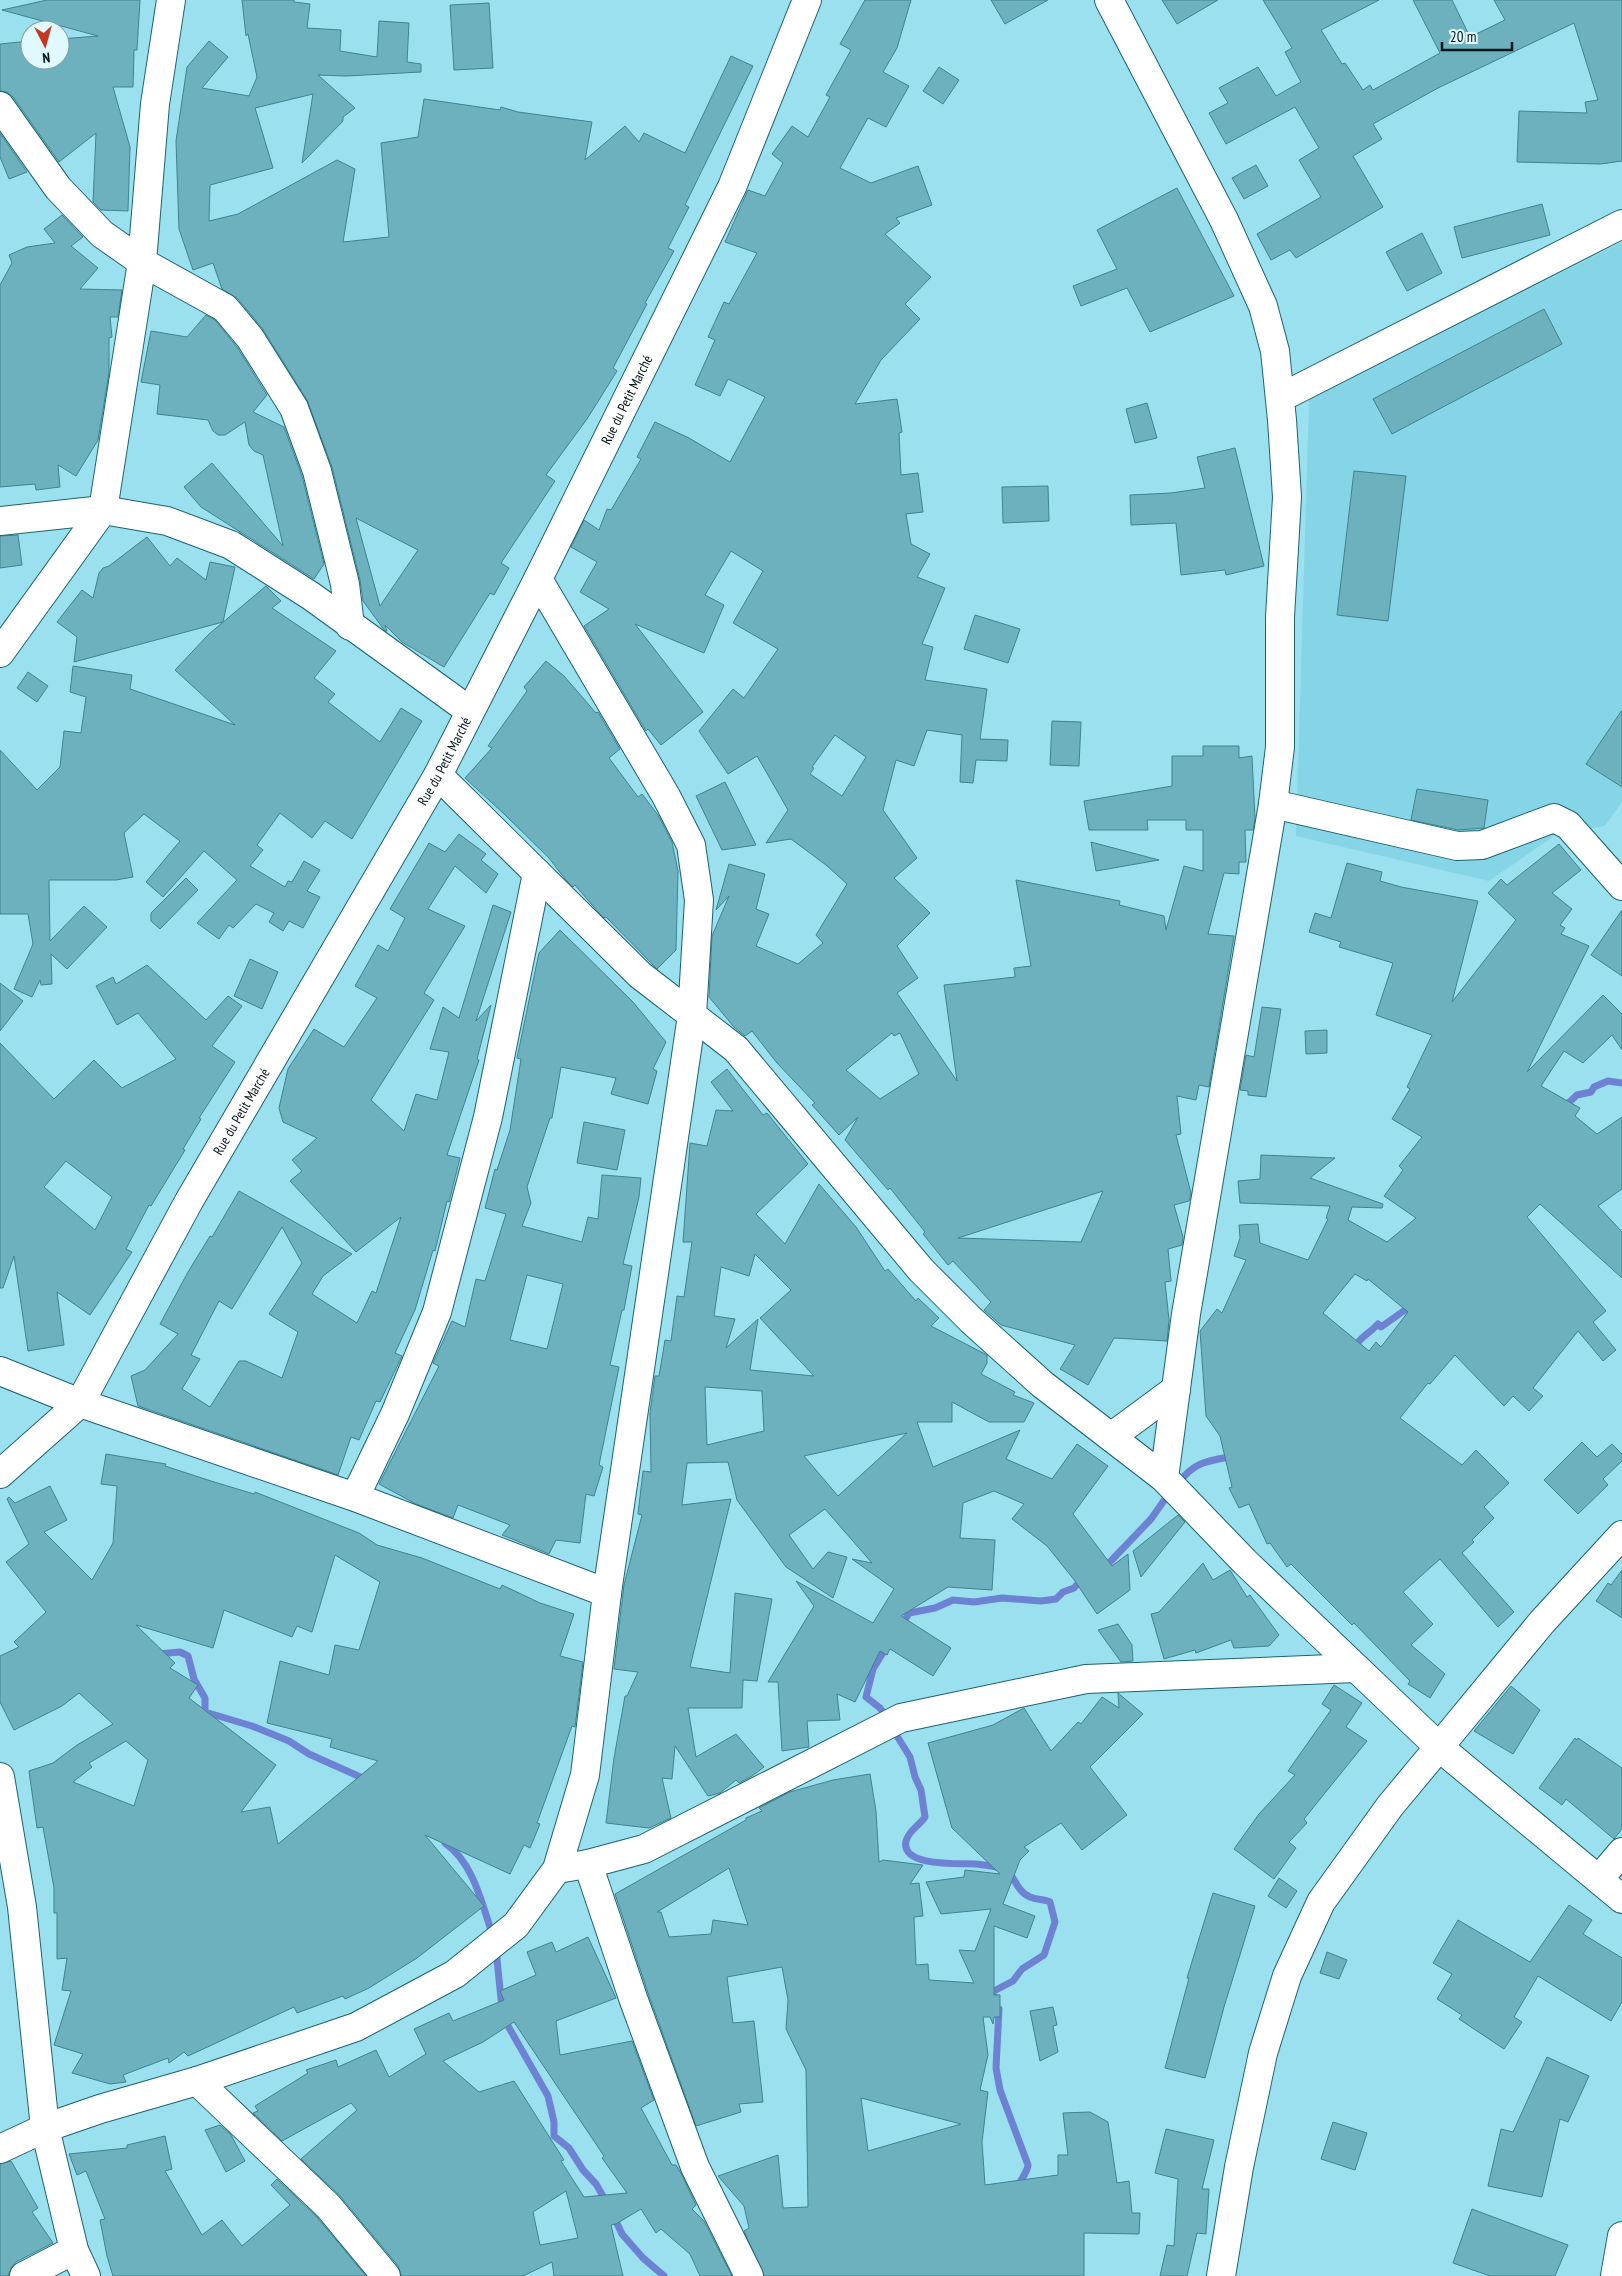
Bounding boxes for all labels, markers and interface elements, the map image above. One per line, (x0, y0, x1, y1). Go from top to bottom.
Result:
north arrow (20, 20, 70, 70)
scale bar (1442, 20, 1512, 52)
text: 20 m (1450, 27, 1476, 46)
text: N (42, 49, 51, 67)
street label: Rue du Petit Marché (597, 352, 656, 447)
street label: Rue du Petit Marché (413, 714, 475, 809)
street label: Rue du Petit Marché (209, 1065, 274, 1158)

